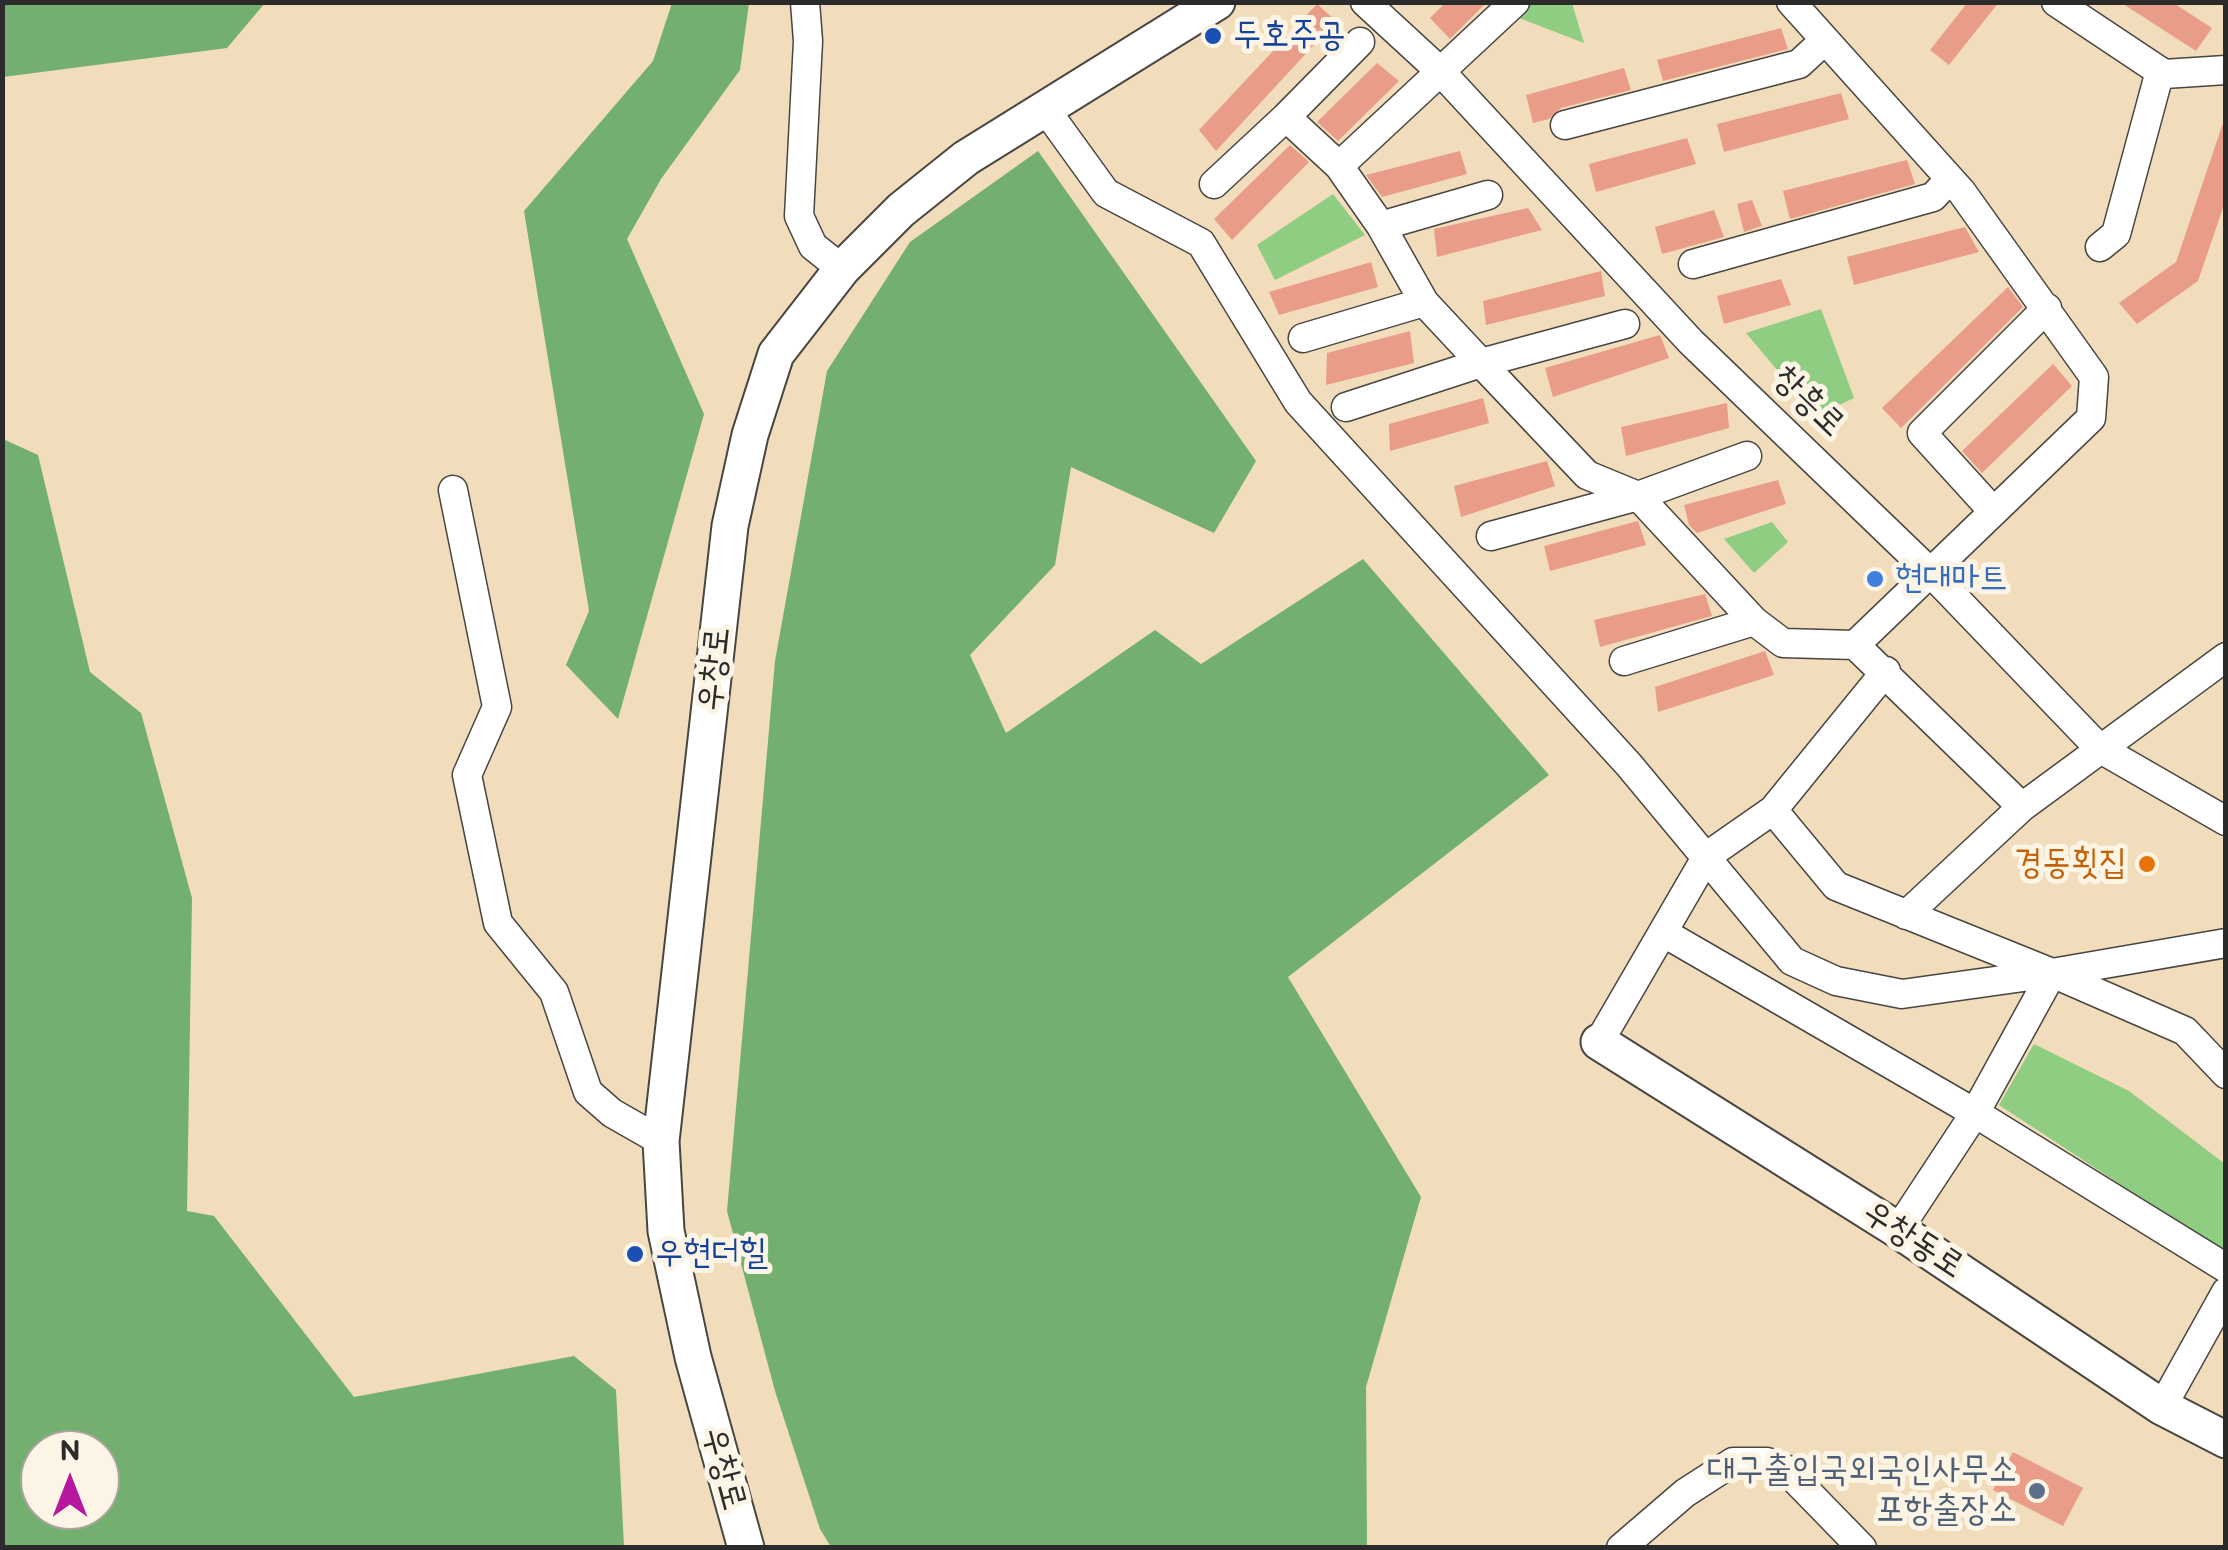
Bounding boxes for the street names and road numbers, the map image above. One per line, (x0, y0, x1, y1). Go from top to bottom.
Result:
street label: 창흥로 (1763, 358, 1853, 446)
street label: 우창로 (690, 625, 740, 713)
street label: 우창동로 (1854, 1192, 1972, 1288)
street label: 우창로 (692, 1423, 754, 1515)

